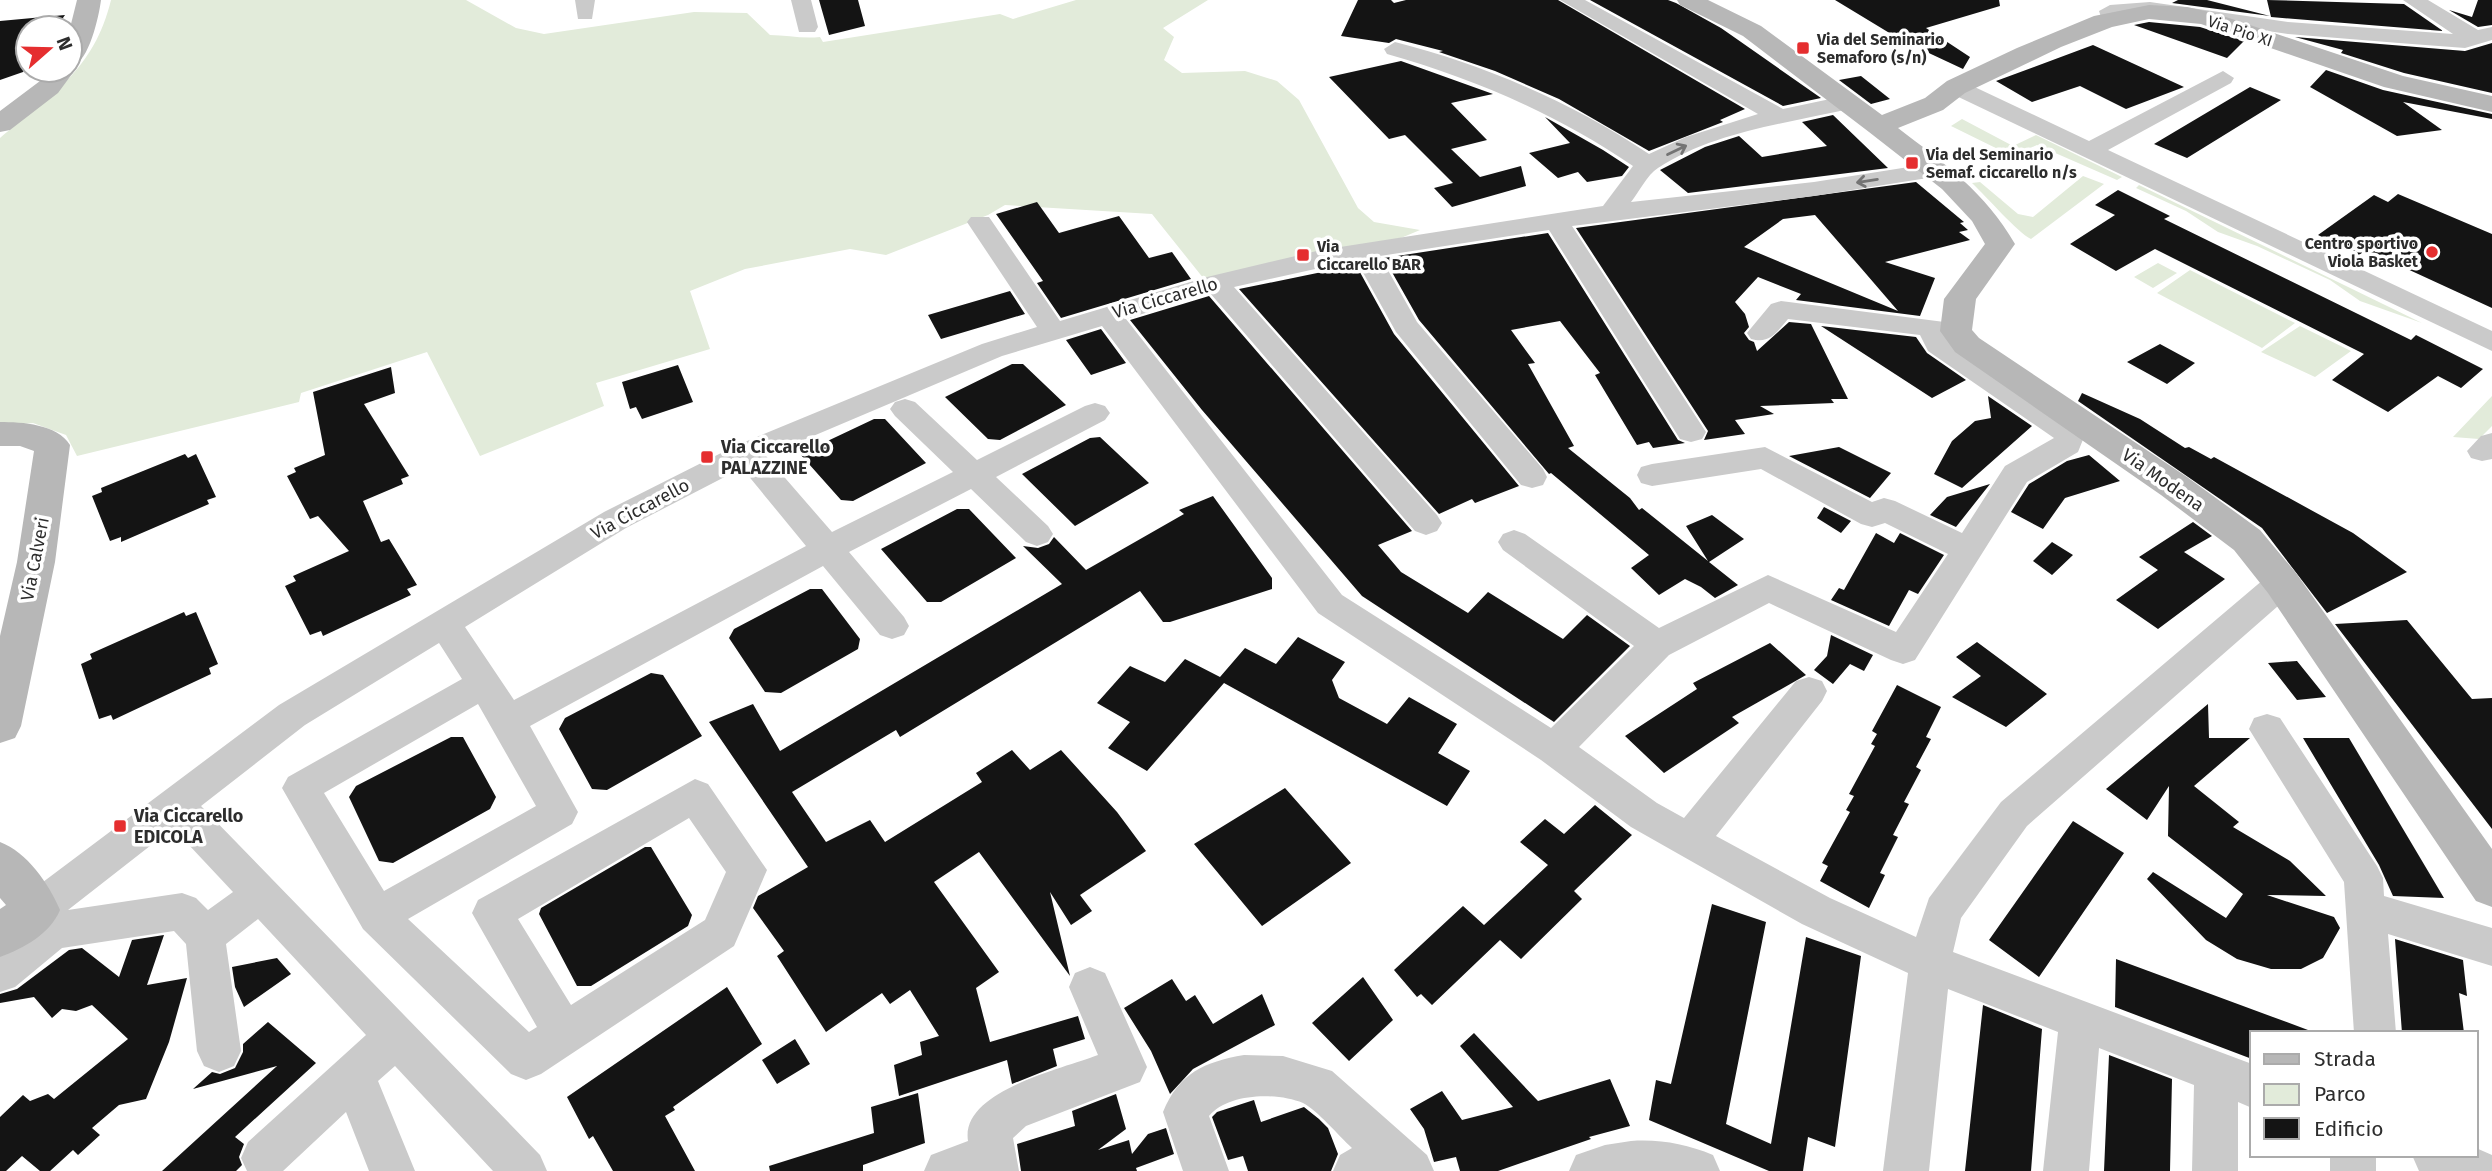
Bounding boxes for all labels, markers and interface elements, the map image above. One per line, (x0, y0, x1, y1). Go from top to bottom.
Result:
street label: Via Pio XI (2205, 12, 2275, 50)
north arrow (14, 14, 84, 84)
place label: Via del Seminario Semaforo (s/n) (1816, 30, 1944, 67)
text: N (52, 33, 77, 53)
marker: Via del Seminario Semaforo (s/n) (1795, 40, 1811, 56)
one-way arrow (1666, 143, 1687, 156)
place label: Via del Seminario Semaf. ciccarello n/s (1925, 145, 2077, 182)
marker: Via del Seminario Semaf. ciccarello n/s (1904, 155, 1920, 171)
one-way arrow (1856, 175, 1878, 188)
place label: Centro sportivo Viola Basket (2305, 234, 2419, 271)
place label: Via Ciccarello BAR (1316, 237, 1421, 274)
marker: Centro sportivo Viola Basket (2424, 244, 2440, 260)
marker: Via Ciccarello BAR (1295, 247, 1311, 263)
street label: Via Ciccarello (1110, 272, 1220, 324)
place label: Via Ciccarello PALAZZINE (720, 436, 830, 479)
street label: Via Modena (2118, 444, 2208, 516)
marker: Via Ciccarello PALAZZINE (699, 449, 715, 465)
street label: Via Ciccarello (587, 474, 693, 544)
street label: Via Calveri (16, 515, 54, 603)
place label: Via Ciccarello EDICOLA (133, 805, 243, 848)
marker: Via Ciccarello EDICOLA (112, 818, 128, 834)
legend (2250, 1031, 2478, 1157)
text: Strada (2314, 1046, 2376, 1072)
text: Parco (2314, 1081, 2366, 1107)
text: Edificio (2314, 1116, 2384, 1142)

